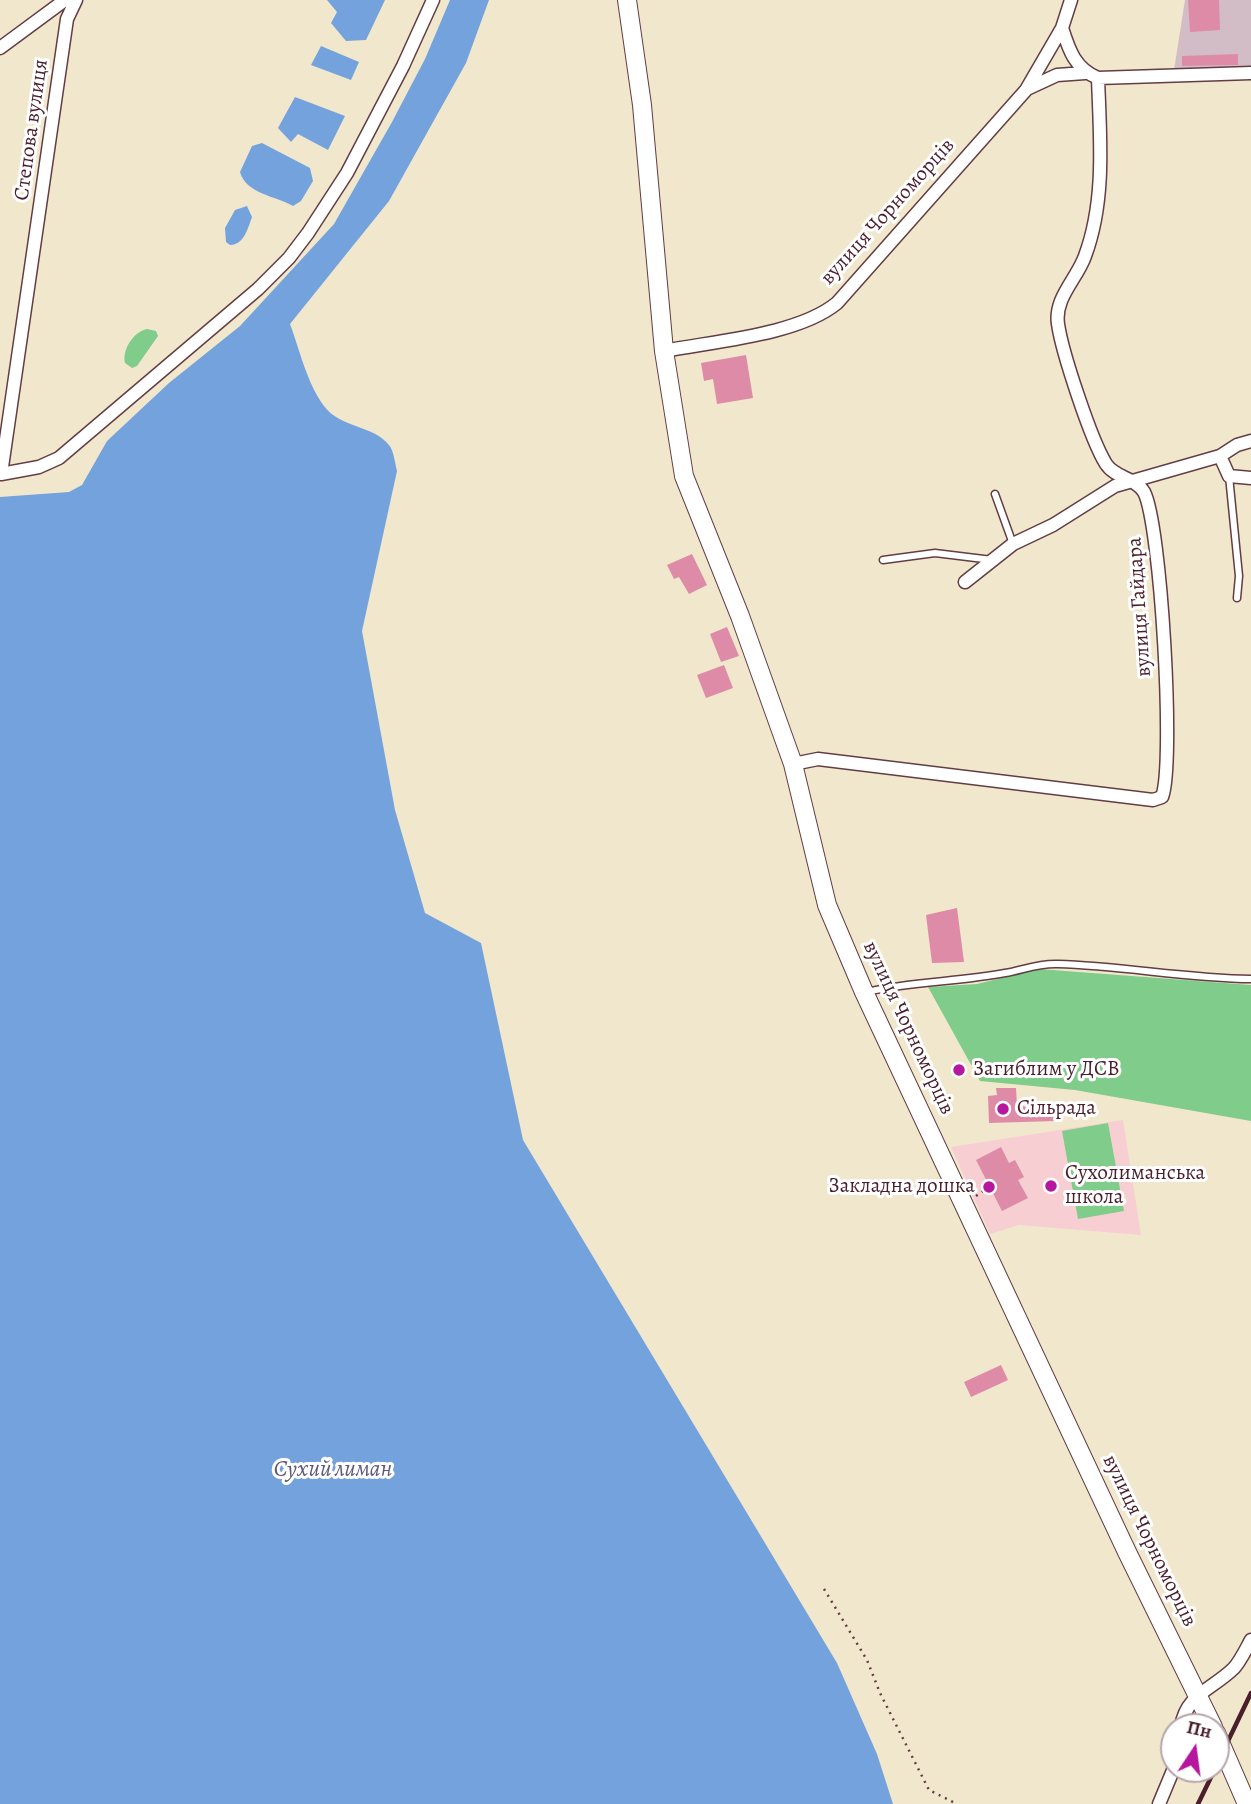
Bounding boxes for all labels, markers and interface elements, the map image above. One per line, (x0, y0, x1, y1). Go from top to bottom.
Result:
street label: Степова вулиця (10, 58, 54, 202)
street label: вулиця Чорноморців (816, 134, 960, 290)
street label: вулиця Гайдара (1123, 536, 1157, 678)
street label: вулиця Чорноморців (857, 937, 959, 1119)
place label: Загиблим у ДСВ (973, 1057, 1120, 1083)
marker: Загиблим у ДСВ (951, 1062, 967, 1078)
place label: Сільрада (1017, 1096, 1096, 1122)
marker: Сільрада (995, 1101, 1011, 1117)
place label: Сухолиманська школа (1065, 1161, 1205, 1211)
place label: Закладна дошка (829, 1174, 975, 1200)
marker: Сухолиманська школа (1043, 1178, 1059, 1194)
marker: Закладна дошка (981, 1179, 997, 1195)
street label: вулиця Чорноморців (1096, 1451, 1202, 1631)
water label: Сухий лиман (274, 1456, 392, 1484)
north arrow (1160, 1713, 1230, 1783)
text: Пн (1184, 1714, 1214, 1745)

